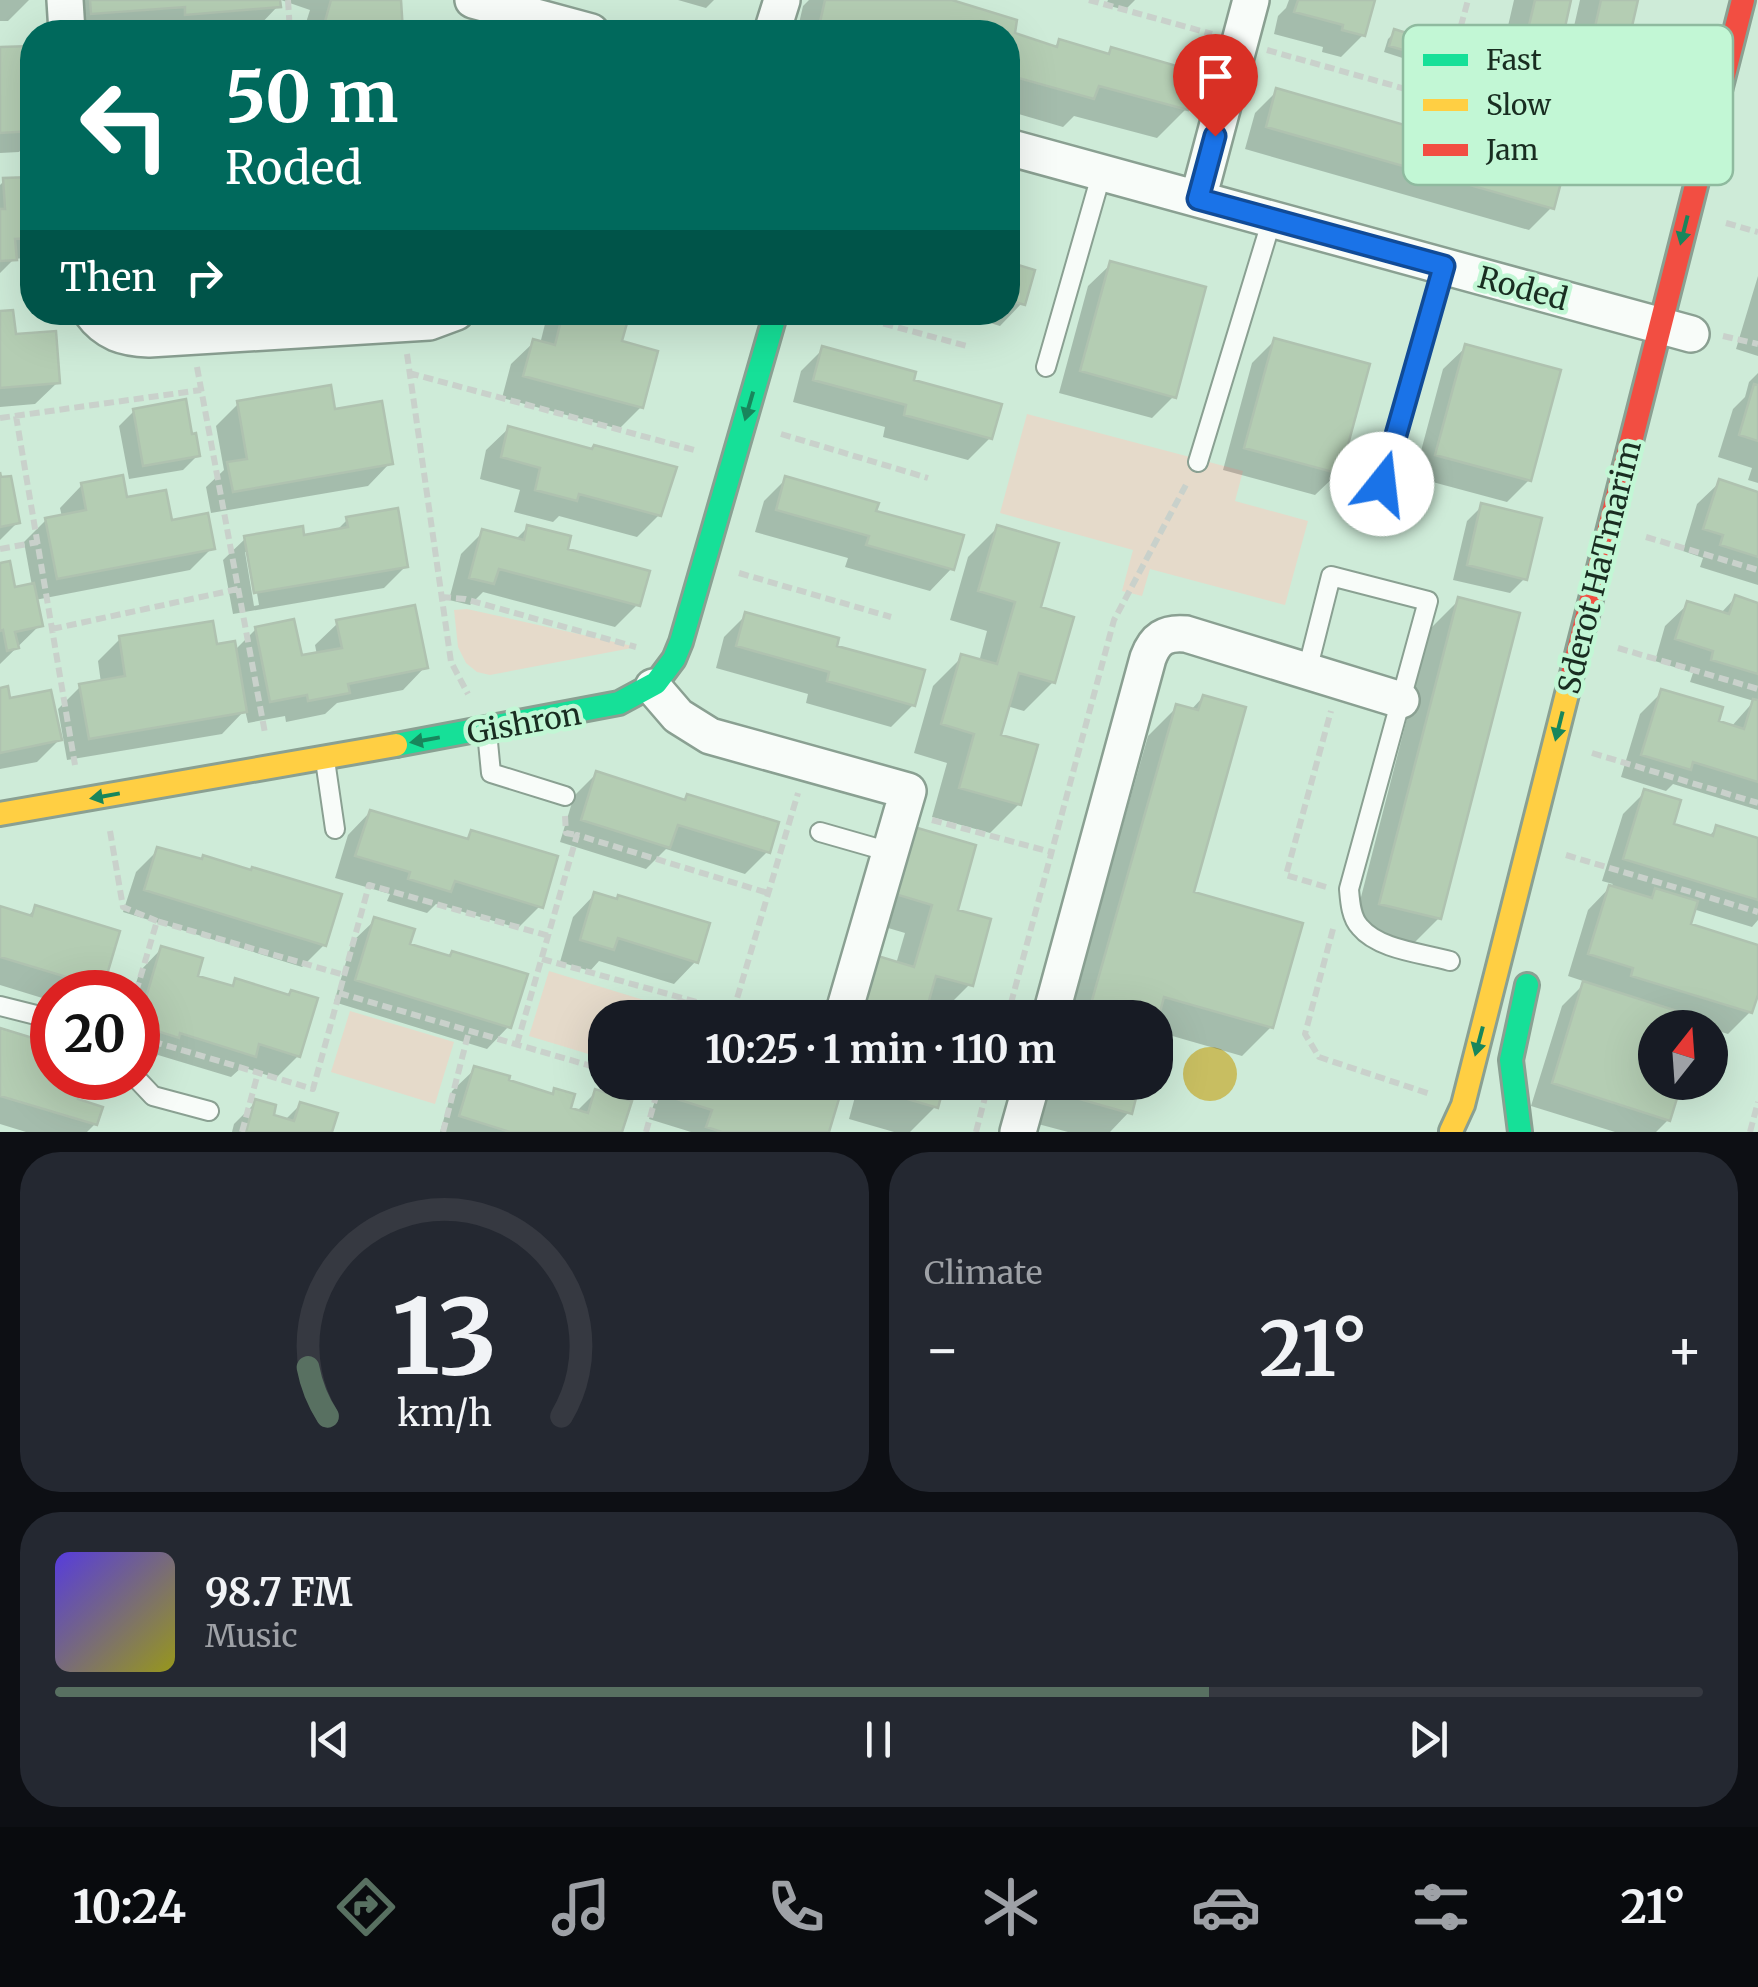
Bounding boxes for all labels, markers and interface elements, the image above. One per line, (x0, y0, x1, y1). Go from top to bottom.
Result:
legend (1403, 25, 1733, 185)
pin (1173, 34, 1258, 137)
text: Fast (1486, 42, 1542, 78)
icon: arrive (1188, 49, 1243, 104)
text: 50 m (225, 53, 398, 141)
icon: left (60, 60, 190, 190)
text: Slow (1486, 87, 1551, 123)
text: Jam (1485, 132, 1539, 168)
text: Roded (225, 140, 362, 196)
one-way arrow (1676, 215, 1692, 246)
icon: right (177, 250, 232, 305)
text: Then (60, 254, 157, 301)
street label: Roded (1474, 258, 1572, 318)
one-way arrow (741, 391, 756, 422)
position arrow (1330, 432, 1434, 536)
street label: Sderot HaTmarim (1549, 436, 1649, 698)
street label: Gishron (464, 694, 584, 752)
one-way arrow (1551, 711, 1566, 742)
one-way arrow (409, 733, 440, 748)
one-way arrow (89, 789, 120, 804)
speed limit sign: 20 (30, 970, 160, 1100)
north arrow (1638, 1010, 1728, 1100)
map controls (1638, 1010, 1728, 1100)
text: 10:25 · 1 min · 110 m (705, 1026, 1056, 1073)
one-way arrow (1471, 1026, 1487, 1057)
text: Climate (924, 1253, 1042, 1293)
text: 13 (392, 1272, 497, 1402)
text: 21° (1259, 1302, 1368, 1396)
text: − (924, 1315, 961, 1384)
text: + (1666, 1315, 1703, 1384)
text: km/h (397, 1391, 492, 1436)
text: 98.7 FM (205, 1569, 352, 1616)
text: Music (205, 1616, 298, 1656)
icon: previous (302, 1712, 357, 1767)
icon: pause (851, 1712, 906, 1767)
icon: next (1401, 1712, 1456, 1767)
icon: directions (331, 1872, 401, 1942)
icon: music (546, 1872, 616, 1942)
icon: phone (761, 1872, 831, 1942)
icon: climate (976, 1872, 1046, 1942)
icon: car (1191, 1872, 1261, 1942)
icon: filters (1406, 1872, 1476, 1942)
text: 10:24 (72, 1879, 186, 1935)
text: 21° (1620, 1879, 1686, 1935)

